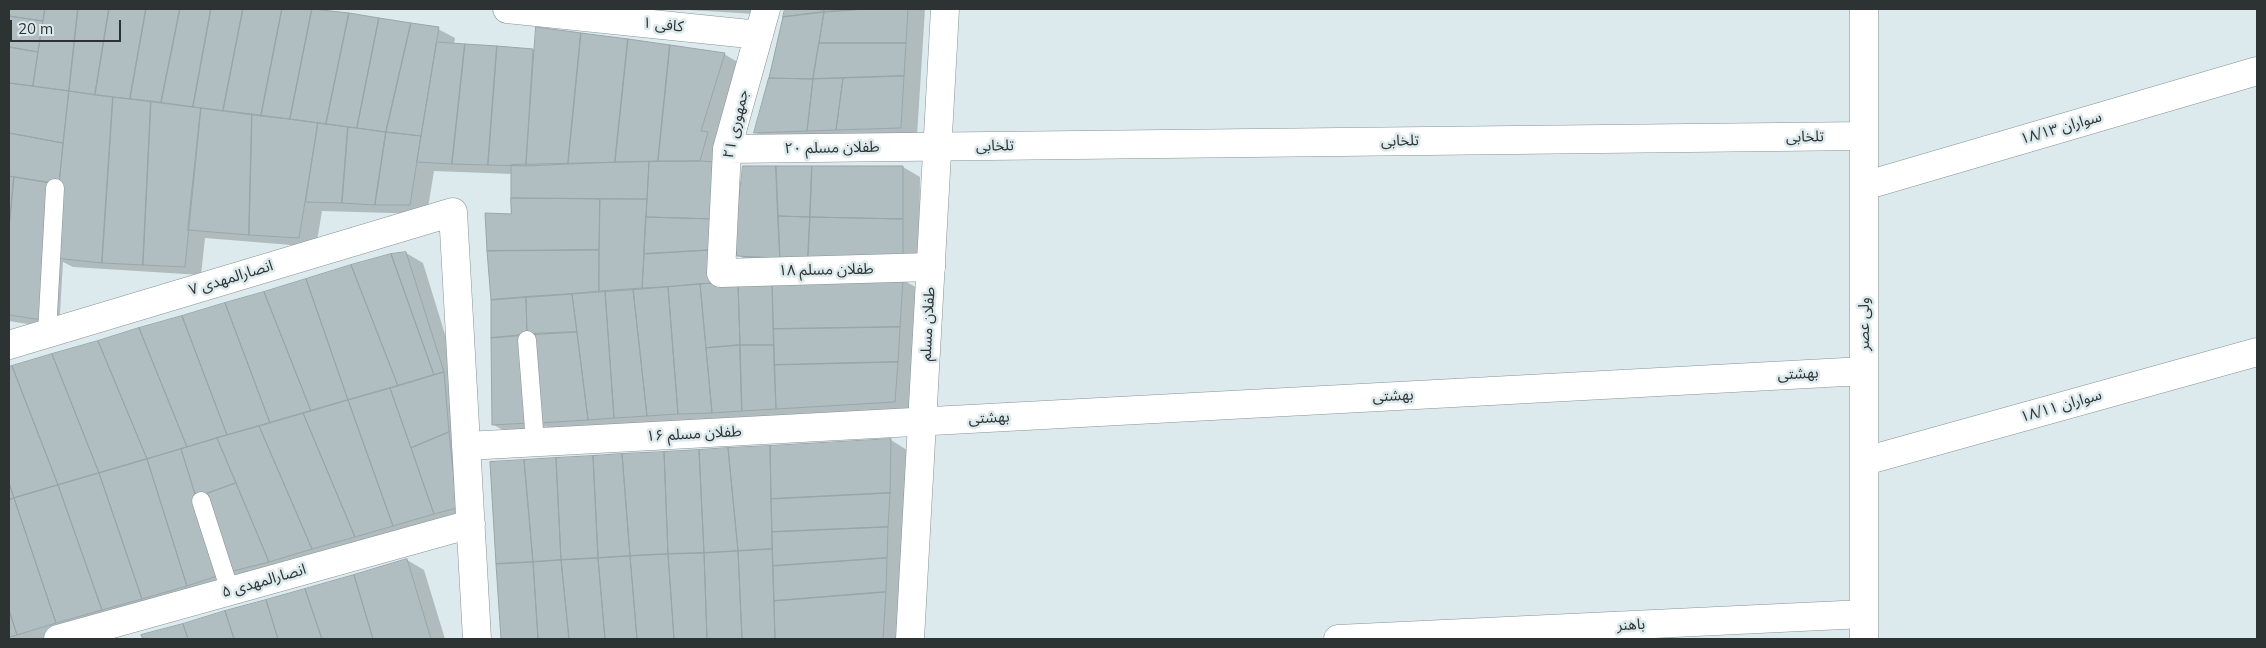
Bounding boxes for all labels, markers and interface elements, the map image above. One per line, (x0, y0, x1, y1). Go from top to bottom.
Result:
scale bar (12, 10, 124, 42)
street label: کافی ۱ (642, 14, 684, 36)
text: 20 m (18, 19, 53, 38)
street label: جمهوری ۲۱ (719, 88, 753, 160)
street label: سواران ۱۸/۱۳ (2018, 108, 2104, 148)
street label: تلخابی (1786, 128, 1824, 146)
street label: تلخابی (1381, 132, 1419, 150)
street label: تلخابی (976, 137, 1014, 155)
street label: طفلان مسلم ۲۰ (784, 138, 880, 158)
street label: انصارالمهدی ۷ (187, 257, 275, 299)
street label: طفلان مسلم ۱۸ (778, 260, 874, 280)
street label: طفلان مسلم (917, 286, 939, 362)
street label: ولی عصر (1855, 297, 1873, 351)
street label: بهشتی (1777, 364, 1819, 384)
street label: بهشتی (1372, 386, 1414, 406)
street label: سواران ۱۸/۱۱ (2018, 386, 2104, 426)
street label: بهشتی (968, 408, 1010, 428)
street label: طفلان مسلم ۱۶ (646, 423, 742, 445)
street label: انصارالمهدی ۵ (220, 560, 308, 602)
street label: باهنر (1617, 615, 1645, 635)

